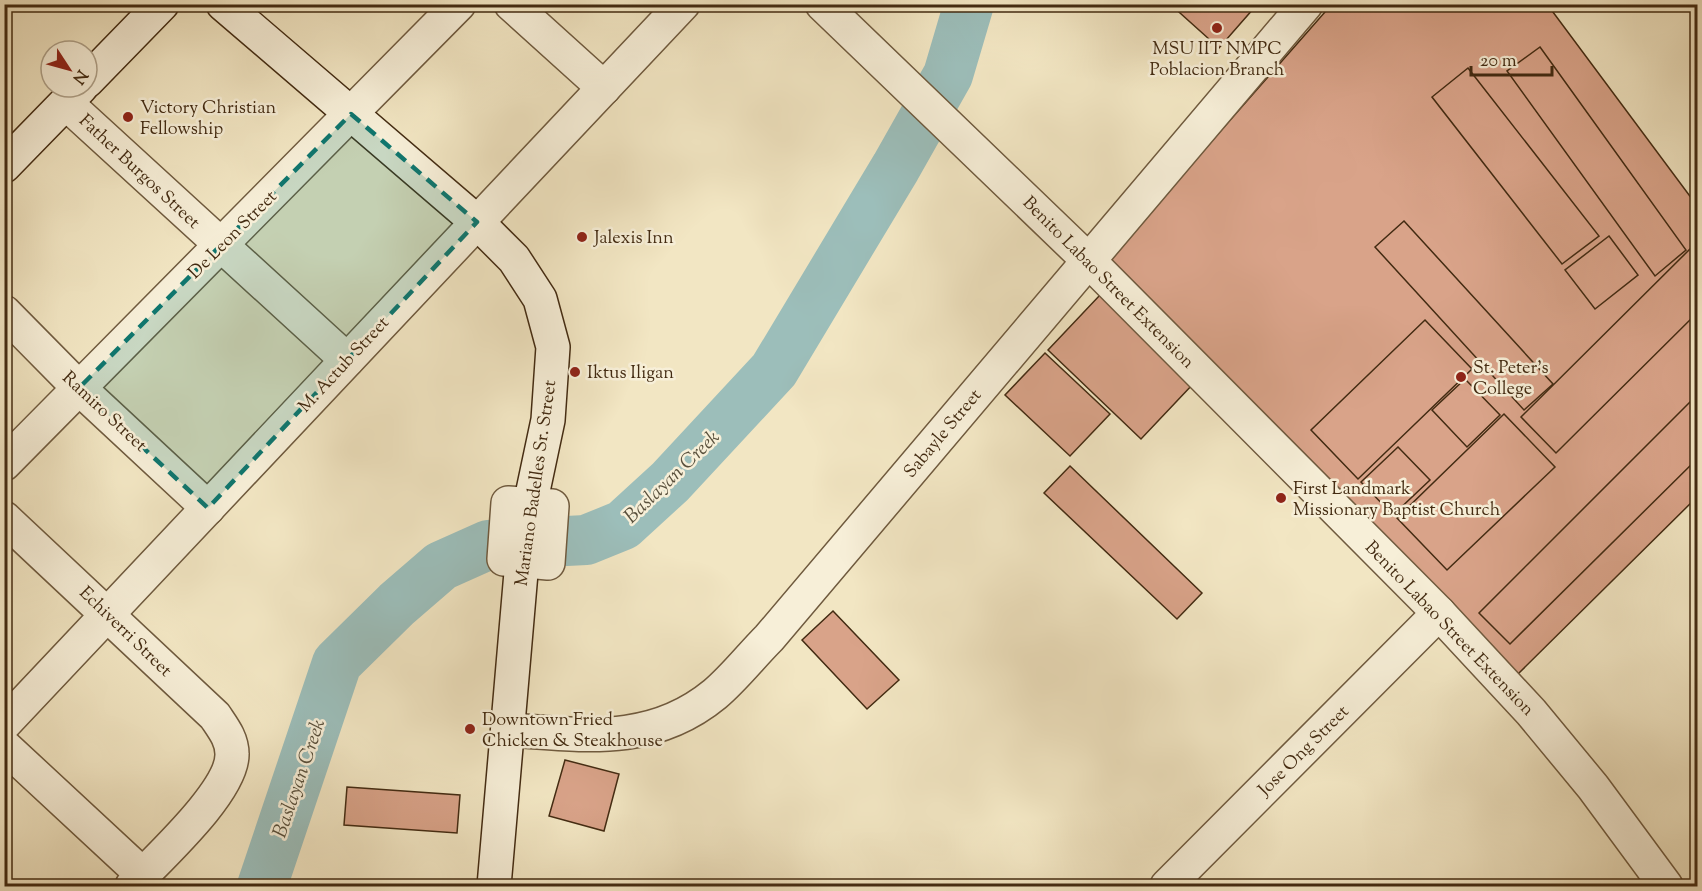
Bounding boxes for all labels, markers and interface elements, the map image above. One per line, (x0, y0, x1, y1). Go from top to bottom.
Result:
marker: MSU IIT NMPC Poblacion Branch (1210, 21, 1224, 35)
place label: MSU IIT NMPC Poblacion Branch (1150, 37, 1285, 84)
north arrow (39, 39, 99, 99)
scale bar (1471, 39, 1552, 77)
text: 20 m (1480, 49, 1517, 75)
text: N (66, 64, 92, 88)
place label: Victory Christian Fellowship (140, 96, 276, 143)
street label: Father Burgos Street (72, 109, 205, 236)
marker: Victory Christian Fellowship (121, 110, 135, 124)
street label: De Leon Street (183, 185, 284, 286)
street label: Benito Labao Street Extension (1016, 191, 1200, 376)
place label: Jalexis Inn (593, 226, 674, 252)
marker: Jalexis Inn (575, 230, 589, 244)
street label: M. Actub Street (293, 311, 396, 419)
place label: St. Peter's College (1473, 356, 1549, 403)
place label: Iktus Iligan (587, 361, 674, 387)
marker: Iktus Iligan (568, 365, 582, 379)
street label: Ramiro Street (55, 366, 152, 459)
marker: St. Peter's College (1454, 370, 1468, 384)
street label: Mariano Badelles Sr. Street (510, 379, 564, 588)
street label: Sabayle Street (898, 384, 989, 484)
water label: Baslayan Creek (618, 424, 727, 531)
place label: First Landmark Missionary Baptist Church (1293, 477, 1501, 524)
marker: First Landmark Missionary Baptist Church (1274, 491, 1288, 505)
street label: Benito Labao Street Extension (1358, 536, 1540, 723)
street label: Echiverri Street (72, 581, 177, 684)
street label: Jose Ong Street (1252, 700, 1356, 803)
place label: Downtown Fried Chicken & Steakhouse (482, 708, 663, 755)
water label: Baslayan Creek (267, 716, 334, 842)
marker: Downtown Fried Chicken & Steakhouse (463, 722, 477, 736)

